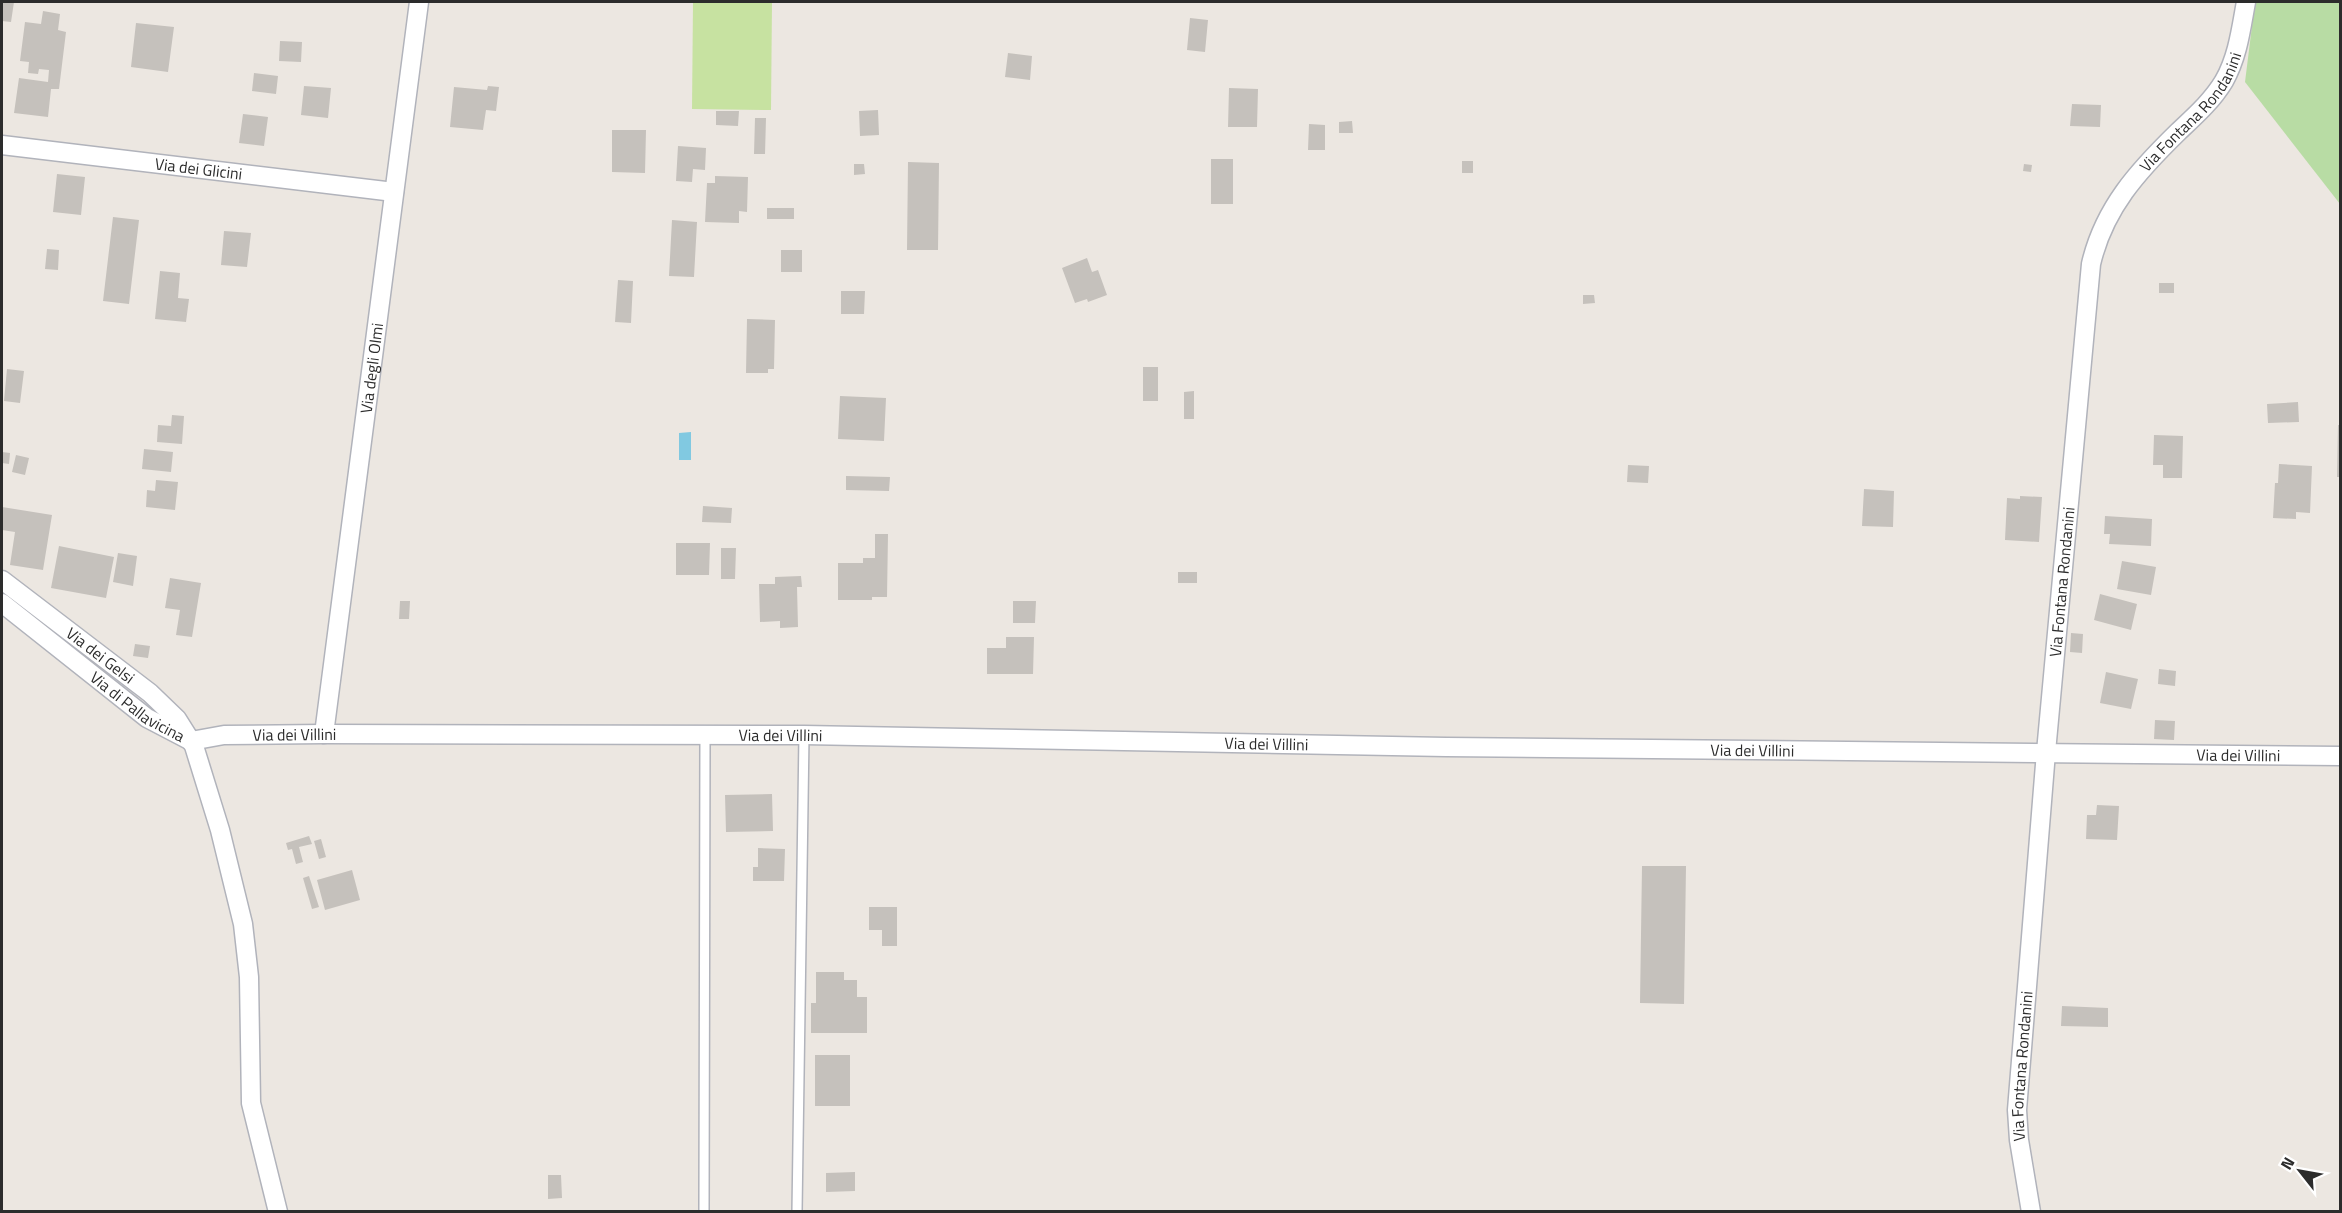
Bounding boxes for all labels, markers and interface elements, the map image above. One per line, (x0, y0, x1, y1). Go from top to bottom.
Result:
street label: Via Fontana Rondanini (2133, 49, 2247, 177)
street label: Via dei Glicini (154, 151, 244, 186)
street label: Via degli Olmi (354, 321, 389, 415)
street label: Via Fontana Rondanini (2043, 506, 2081, 658)
street label: Via dei Gelsi (61, 621, 140, 689)
street label: Via di Pallavicina (85, 665, 189, 748)
street label: Via dei Villini (252, 722, 336, 747)
street label: Via dei Villini (738, 723, 823, 747)
street label: Via dei Villini (1224, 731, 1309, 756)
street label: Via dei Villini (1710, 738, 1794, 763)
street label: Via dei Villini (2196, 743, 2280, 767)
street label: Via Fontana Rondanini (2005, 990, 2039, 1142)
north arrow (2270, 1141, 2330, 1201)
text: N (2274, 1152, 2300, 1174)

